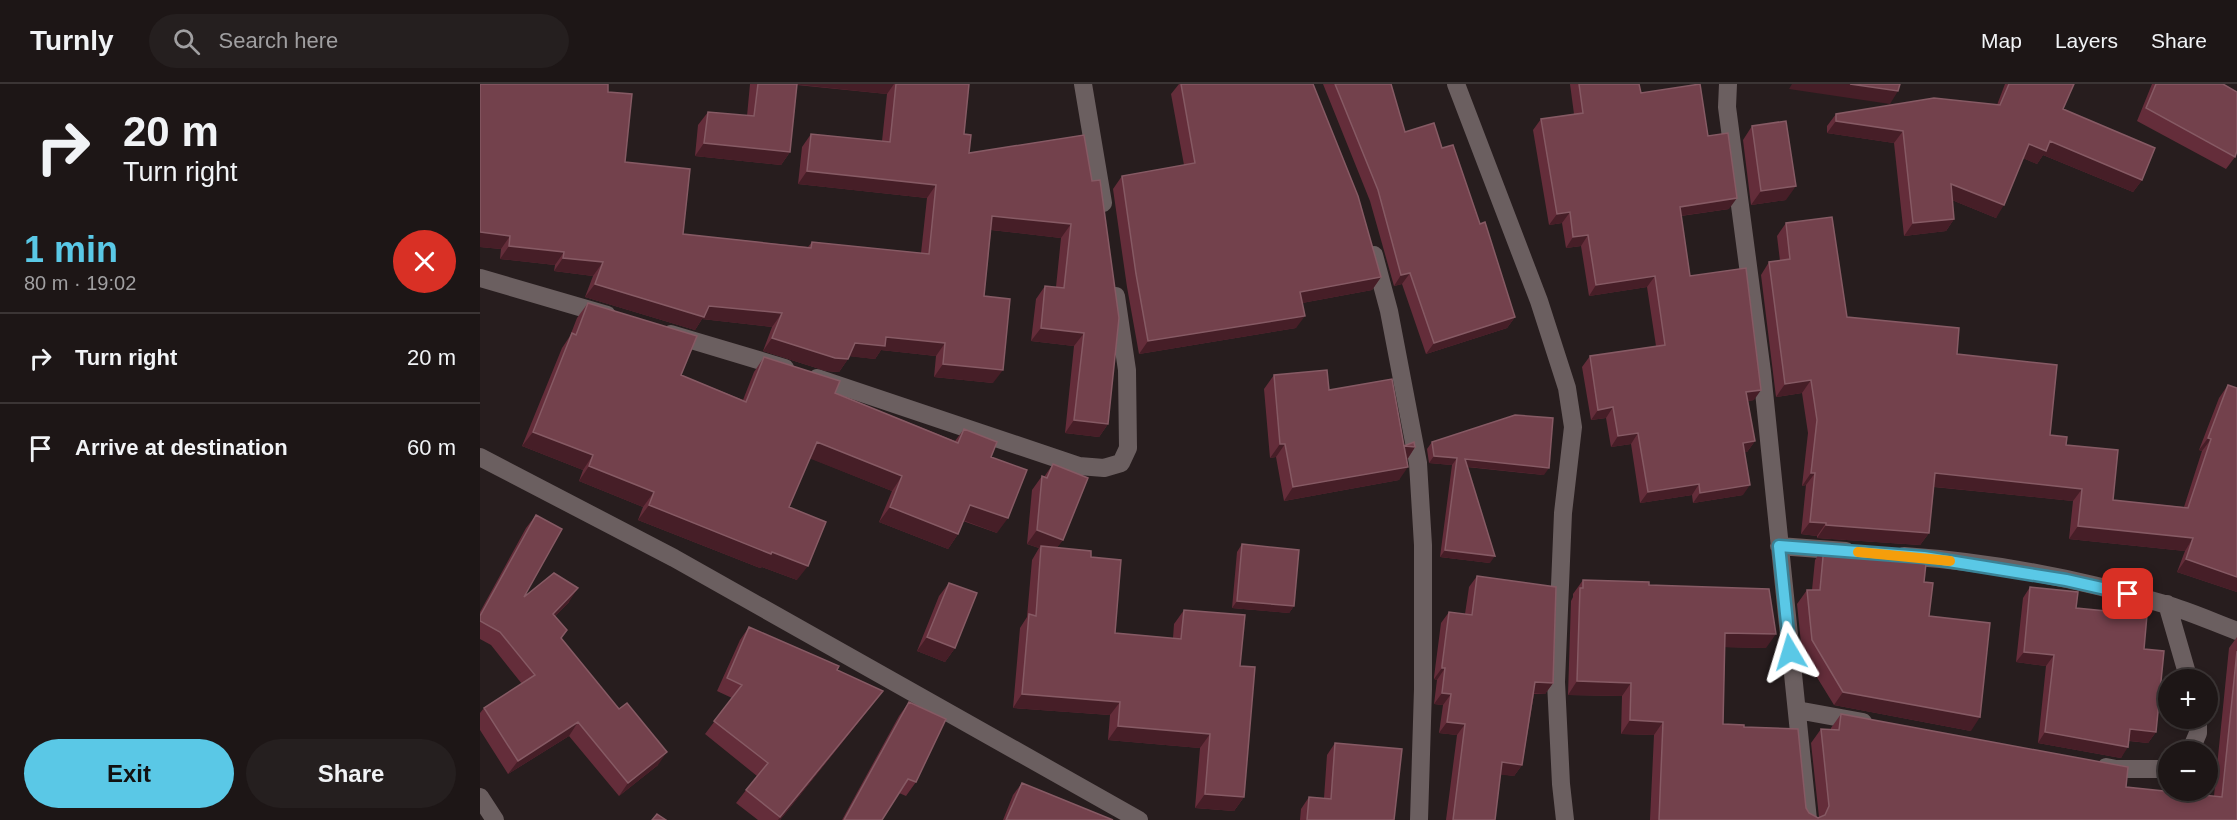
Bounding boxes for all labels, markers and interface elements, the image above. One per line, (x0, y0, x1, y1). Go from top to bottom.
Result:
search box (149, 14, 569, 68)
text: Turnly (30, 25, 113, 56)
icon: search (170, 25, 203, 58)
text: Search here (218, 28, 338, 53)
text: Map (1981, 29, 2022, 52)
text: Layers (2055, 29, 2118, 52)
text: Share (2151, 29, 2207, 52)
icon: right (24, 108, 102, 186)
text: 20 m (123, 108, 219, 155)
text: Turn right (123, 157, 238, 187)
text: 1 min (24, 229, 118, 270)
button: close (393, 230, 456, 293)
text: 80 m · 19:02 (24, 272, 136, 294)
icon: right (24, 342, 57, 375)
text: Turn right (75, 345, 177, 370)
text: 20 m (407, 345, 456, 370)
icon: arrive (24, 432, 57, 465)
text: Arrive at destination (75, 435, 288, 460)
text: 60 m (407, 435, 456, 460)
pin (2102, 568, 2153, 619)
icon: arrive (2111, 577, 2144, 610)
position arrow (1758, 620, 1822, 684)
map controls (2158, 669, 2218, 801)
button: + (2158, 669, 2218, 729)
button: Exit (24, 739, 234, 808)
button: Share (246, 739, 456, 808)
button: − (2158, 741, 2218, 801)

